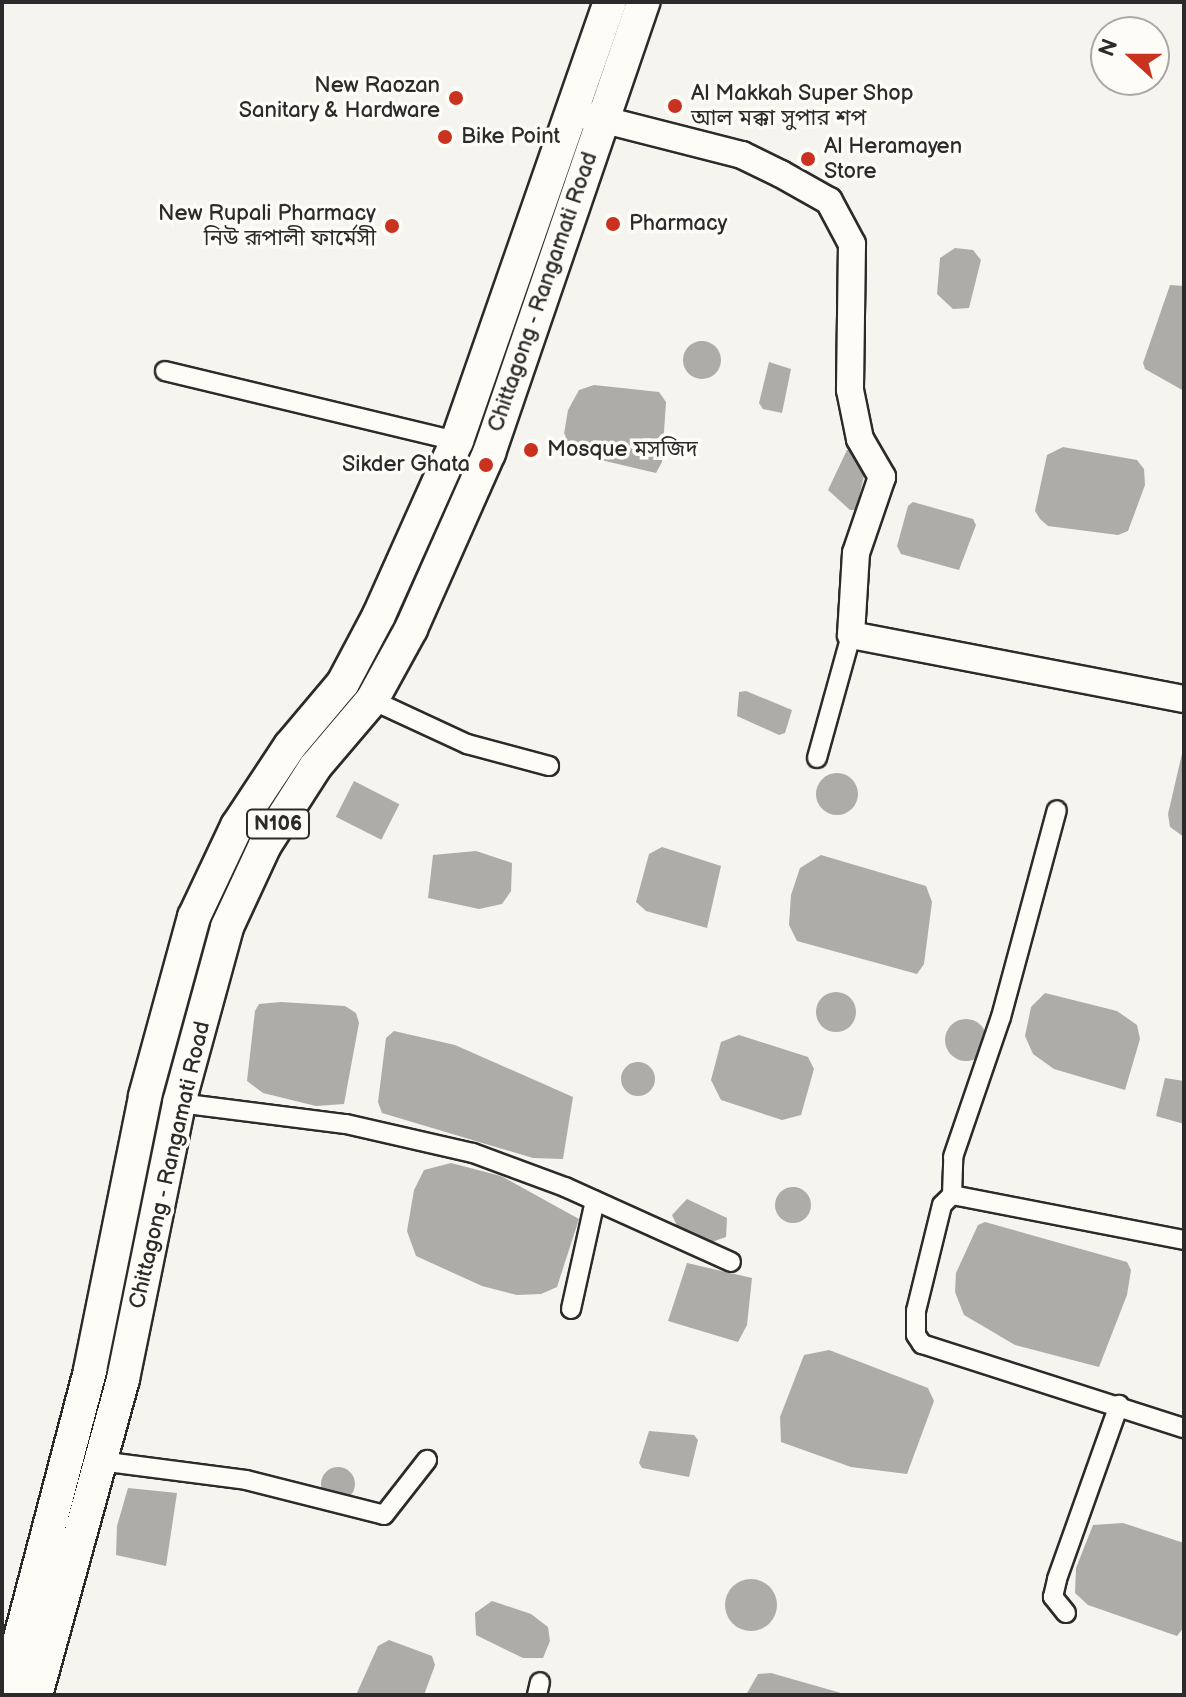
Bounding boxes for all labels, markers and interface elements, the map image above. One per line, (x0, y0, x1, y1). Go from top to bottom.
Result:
north arrow (1090, 16, 1170, 96)
text: N (1093, 35, 1125, 60)
place label: New Raozan Sanitary & Hardware (237, 72, 440, 124)
place label: Al Makkah Super Shop আল মক্কা সুপার শপ (691, 80, 914, 132)
marker: New Raozan Sanitary & Hardware (447, 89, 465, 107)
marker: Al Makkah Super Shop আল মক্কা সুপার শপ (666, 97, 684, 115)
place label: Bike Point (461, 124, 560, 150)
marker: Bike Point (436, 128, 454, 146)
place label: Al Heramayen Store (824, 133, 962, 184)
street label: Chittagong - Rangamati Road (482, 148, 604, 436)
marker: Al Heramayen Store (799, 150, 817, 168)
place label: New Rupali Pharmacy নিউ রূপালী ফার্মেসী (158, 200, 376, 252)
place label: Pharmacy (629, 211, 728, 237)
marker: Pharmacy (604, 215, 622, 233)
marker: New Rupali Pharmacy নিউ রূপালী ফার্মেসী (383, 217, 401, 235)
place label: Mosque মসজিদ (547, 437, 698, 463)
marker: Mosque মসজিদ (522, 441, 540, 459)
place label: Sikder Ghata (342, 452, 470, 478)
marker: Sikder Ghata (477, 456, 495, 474)
road number: N106 (244, 808, 312, 840)
street label: Chittagong - Rangamati Road (124, 1018, 216, 1312)

